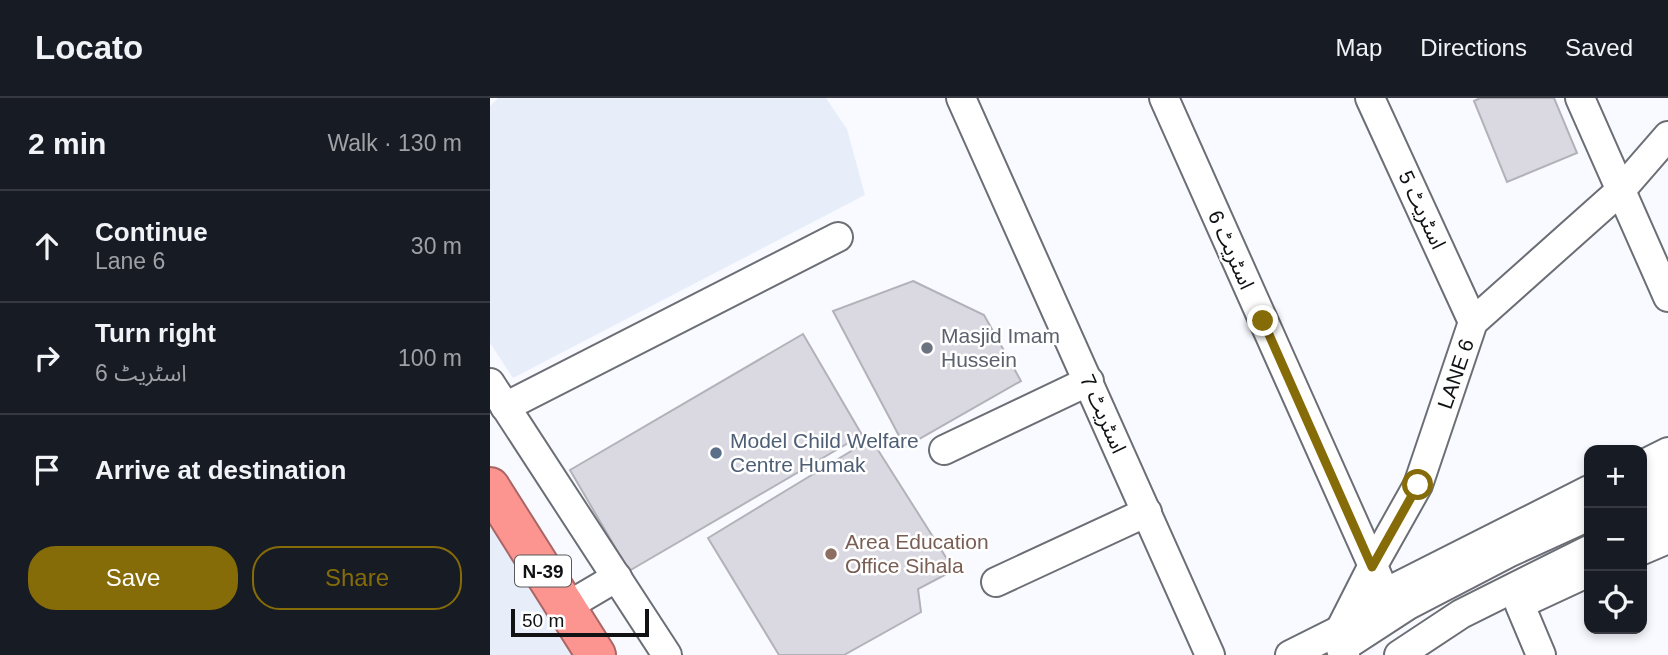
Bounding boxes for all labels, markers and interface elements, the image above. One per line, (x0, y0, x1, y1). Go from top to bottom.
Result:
text: Locato (35, 29, 143, 66)
text: Map (1336, 34, 1382, 61)
text: Directions (1420, 34, 1527, 61)
text: Saved (1565, 34, 1633, 61)
text: 2 min (28, 127, 106, 160)
text: Walk · 130 m (327, 130, 462, 156)
street label: اسٹریٹ 5 (1393, 167, 1451, 253)
street label: اسٹریٹ 6 (1203, 207, 1259, 293)
text: Continue (95, 217, 208, 247)
icon: ahead (28, 227, 66, 265)
text: 30 m (411, 233, 462, 259)
text: Lane 6 (95, 248, 165, 274)
route end (1247, 305, 1278, 336)
text: Turn right (95, 318, 216, 348)
place label: Masjid Imam Hussein (941, 324, 1060, 371)
street label: LANE 6 (1433, 336, 1478, 412)
icon: right (28, 339, 66, 377)
marker: Masjid Imam Hussein (919, 340, 935, 356)
text: 100 m (398, 345, 462, 371)
text: اسٹریٹ 6 (95, 360, 187, 386)
street label: اسٹریٹ 7 (1075, 371, 1131, 457)
place label: Model Child Welfare Centre Humak (730, 429, 919, 476)
marker: Model Child Welfare Centre Humak (708, 445, 724, 461)
map controls (1584, 445, 1647, 634)
button: + (1584, 445, 1647, 508)
icon: arrive (28, 451, 66, 489)
text: Arrive at destination (95, 455, 346, 485)
route start (1402, 469, 1433, 500)
button: − (1584, 508, 1647, 571)
place label: Area Education Office Sihala (845, 530, 989, 577)
button: Save (28, 546, 238, 610)
button: Share (252, 546, 462, 610)
marker: Area Education Office Sihala (823, 546, 839, 562)
road number: N-39 (515, 556, 571, 586)
button: locate (1584, 571, 1647, 634)
scale bar (511, 606, 649, 638)
text: 50 m (522, 610, 564, 631)

